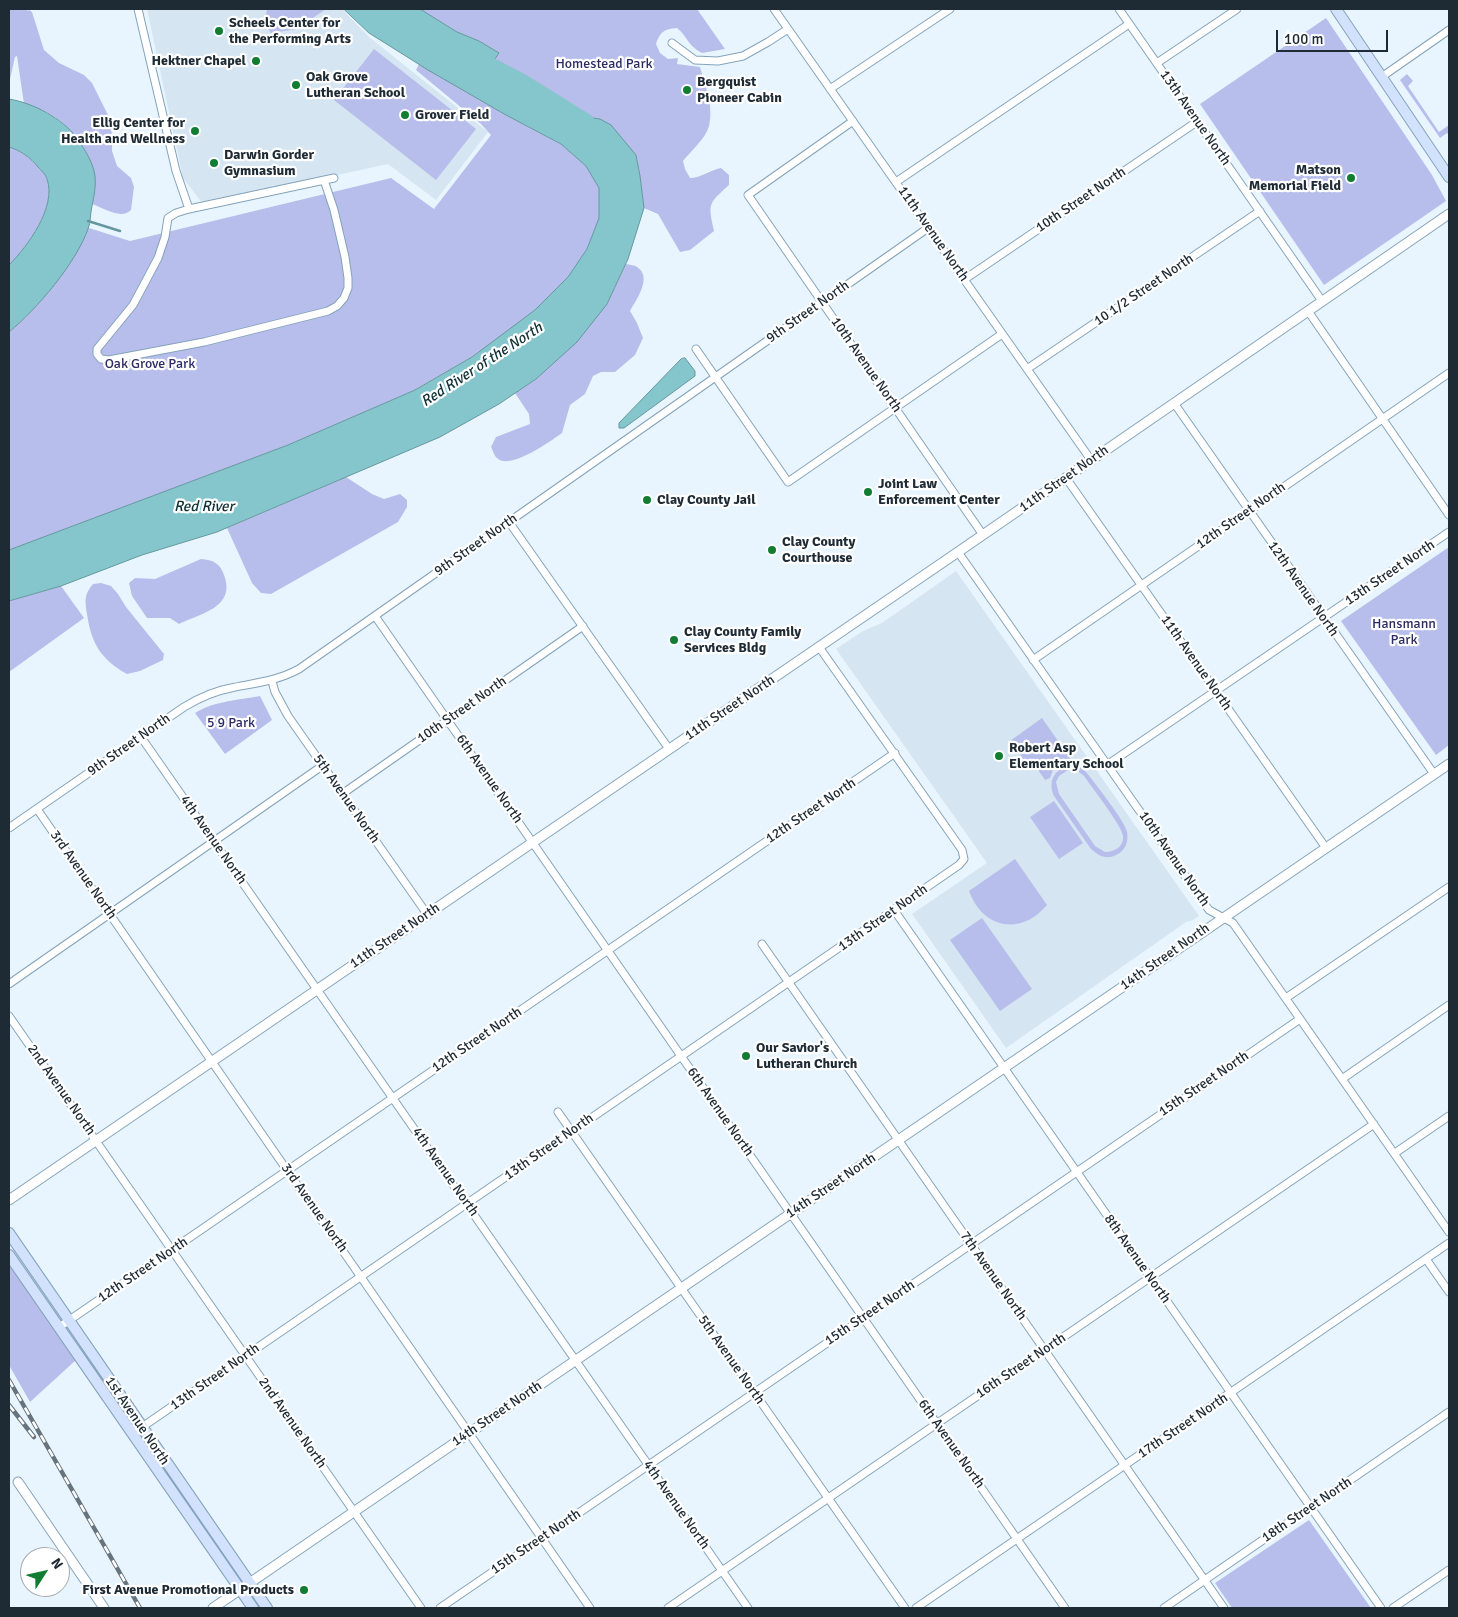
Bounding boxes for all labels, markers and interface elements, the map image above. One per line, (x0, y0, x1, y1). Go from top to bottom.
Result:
place label: Scheels Center for the Performing Arts (229, 15, 351, 48)
scale bar (1278, 20, 1390, 52)
marker: Scheels Center for the Performing Arts (213, 25, 225, 37)
text: 100 m (1284, 30, 1324, 48)
place label: Hektner Chapel (151, 53, 246, 69)
marker: Hektner Chapel (250, 55, 262, 67)
park label: Homestead Park (555, 56, 653, 72)
street label: 13th Avenue North (1156, 67, 1234, 169)
place label: Oak Grove Lutheran School (306, 69, 405, 102)
place label: Bergquist Pioneer Cabin (697, 74, 782, 106)
marker: Oak Grove Lutheran School (290, 79, 302, 91)
marker: Bergquist Pioneer Cabin (681, 84, 693, 96)
place label: Grover Field (415, 107, 489, 123)
marker: Grover Field (399, 109, 411, 121)
place label: Ellig Center for Health and Wellness (61, 115, 185, 148)
marker: Ellig Center for Health and Wellness (189, 125, 201, 137)
place label: Darwin Gorder Gymnasium (224, 147, 314, 180)
marker: Darwin Gorder Gymnasium (208, 157, 220, 169)
place label: Matson Memorial Field (1249, 162, 1341, 194)
street label: 10th Street North (1033, 164, 1129, 236)
marker: Matson Memorial Field (1345, 172, 1357, 184)
street label: 11th Avenue North (894, 183, 972, 285)
street label: 10 1/2 Street North (1091, 250, 1197, 330)
street label: 9th Street North (763, 277, 853, 347)
street label: 10th Avenue North (827, 314, 905, 416)
water label: Red River of the North (418, 319, 546, 411)
park label: Oak Grove Park (105, 356, 195, 372)
street label: 11th Street North (1016, 442, 1112, 516)
place label: Joint Law Enforcement Center (878, 476, 1000, 508)
street label: 12th Street North (1193, 479, 1289, 553)
marker: Joint Law Enforcement Center (862, 486, 874, 498)
place label: Clay County Jail (657, 492, 756, 508)
marker: Clay County Jail (641, 494, 653, 506)
water label: Red River (174, 498, 234, 516)
street label: 9th Street North (431, 510, 521, 580)
place label: Clay County Courthouse (782, 534, 855, 566)
street label: 13th Street North (1342, 537, 1438, 609)
street label: 12th Avenue North (1264, 538, 1342, 640)
marker: Clay County Courthouse (766, 544, 778, 556)
street label: 11th Avenue North (1157, 612, 1235, 714)
park label: Hansmann Park (1372, 616, 1436, 648)
place label: Clay County Family Services Bldg (684, 624, 801, 656)
marker: Clay County Family Services Bldg (668, 634, 680, 646)
street label: 11th Street North (682, 672, 778, 744)
street label: 10th Street North (414, 673, 510, 747)
street label: 9th Street North (84, 710, 174, 780)
park label: 5 9 Park (207, 715, 255, 731)
street label: 6th Avenue North (452, 731, 526, 827)
place label: Robert Asp Elementary School (1009, 740, 1124, 772)
marker: Robert Asp Elementary School (993, 750, 1005, 762)
street label: 5th Avenue North (309, 751, 383, 847)
street label: 12th Street North (763, 775, 859, 847)
street label: 4th Avenue North (176, 792, 250, 888)
street label: 10th Avenue North (1135, 808, 1213, 910)
street label: 3rd Avenue North (46, 827, 120, 923)
street label: 13th Street North (835, 881, 931, 955)
street label: 11th Street North (347, 900, 443, 972)
street label: 14th Street North (1117, 920, 1213, 994)
street label: 12th Street North (429, 1004, 525, 1076)
place label: Our Savior's Lutheran Church (756, 1040, 857, 1072)
street label: 2nd Avenue North (23, 1041, 99, 1139)
street label: 15th Street North (1156, 1048, 1252, 1120)
marker: Our Savior's Lutheran Church (740, 1050, 752, 1062)
street label: 6th Avenue North (683, 1064, 757, 1160)
street label: 13th Street North (501, 1110, 597, 1184)
street label: 4th Avenue North (408, 1124, 482, 1220)
street label: 14th Street North (783, 1150, 879, 1222)
street label: 3rd Avenue North (277, 1160, 351, 1256)
street label: 8th Avenue North (1100, 1211, 1174, 1307)
street label: 7th Avenue North (956, 1228, 1030, 1324)
street label: 12th Street North (95, 1234, 191, 1306)
street label: 15th Street North (822, 1277, 918, 1349)
street label: 5th Avenue North (694, 1312, 768, 1408)
street label: 16th Street North (973, 1330, 1069, 1402)
street label: 13th Street North (167, 1340, 263, 1414)
street label: 1st Avenue North (101, 1373, 173, 1469)
street label: 2nd Avenue North (254, 1374, 330, 1472)
street label: 14th Street North (449, 1378, 545, 1450)
street label: 17th Street North (1135, 1390, 1231, 1462)
street label: 6th Avenue North (914, 1396, 988, 1492)
street label: 4th Avenue North (639, 1457, 713, 1553)
street label: 18th Street North (1259, 1474, 1355, 1546)
street label: 15th Street North (488, 1506, 584, 1578)
north arrow (20, 1547, 70, 1597)
text: N (47, 1555, 67, 1573)
place label: First Avenue Promotional Products (82, 1582, 294, 1598)
marker: First Avenue Promotional Products (298, 1584, 310, 1596)

